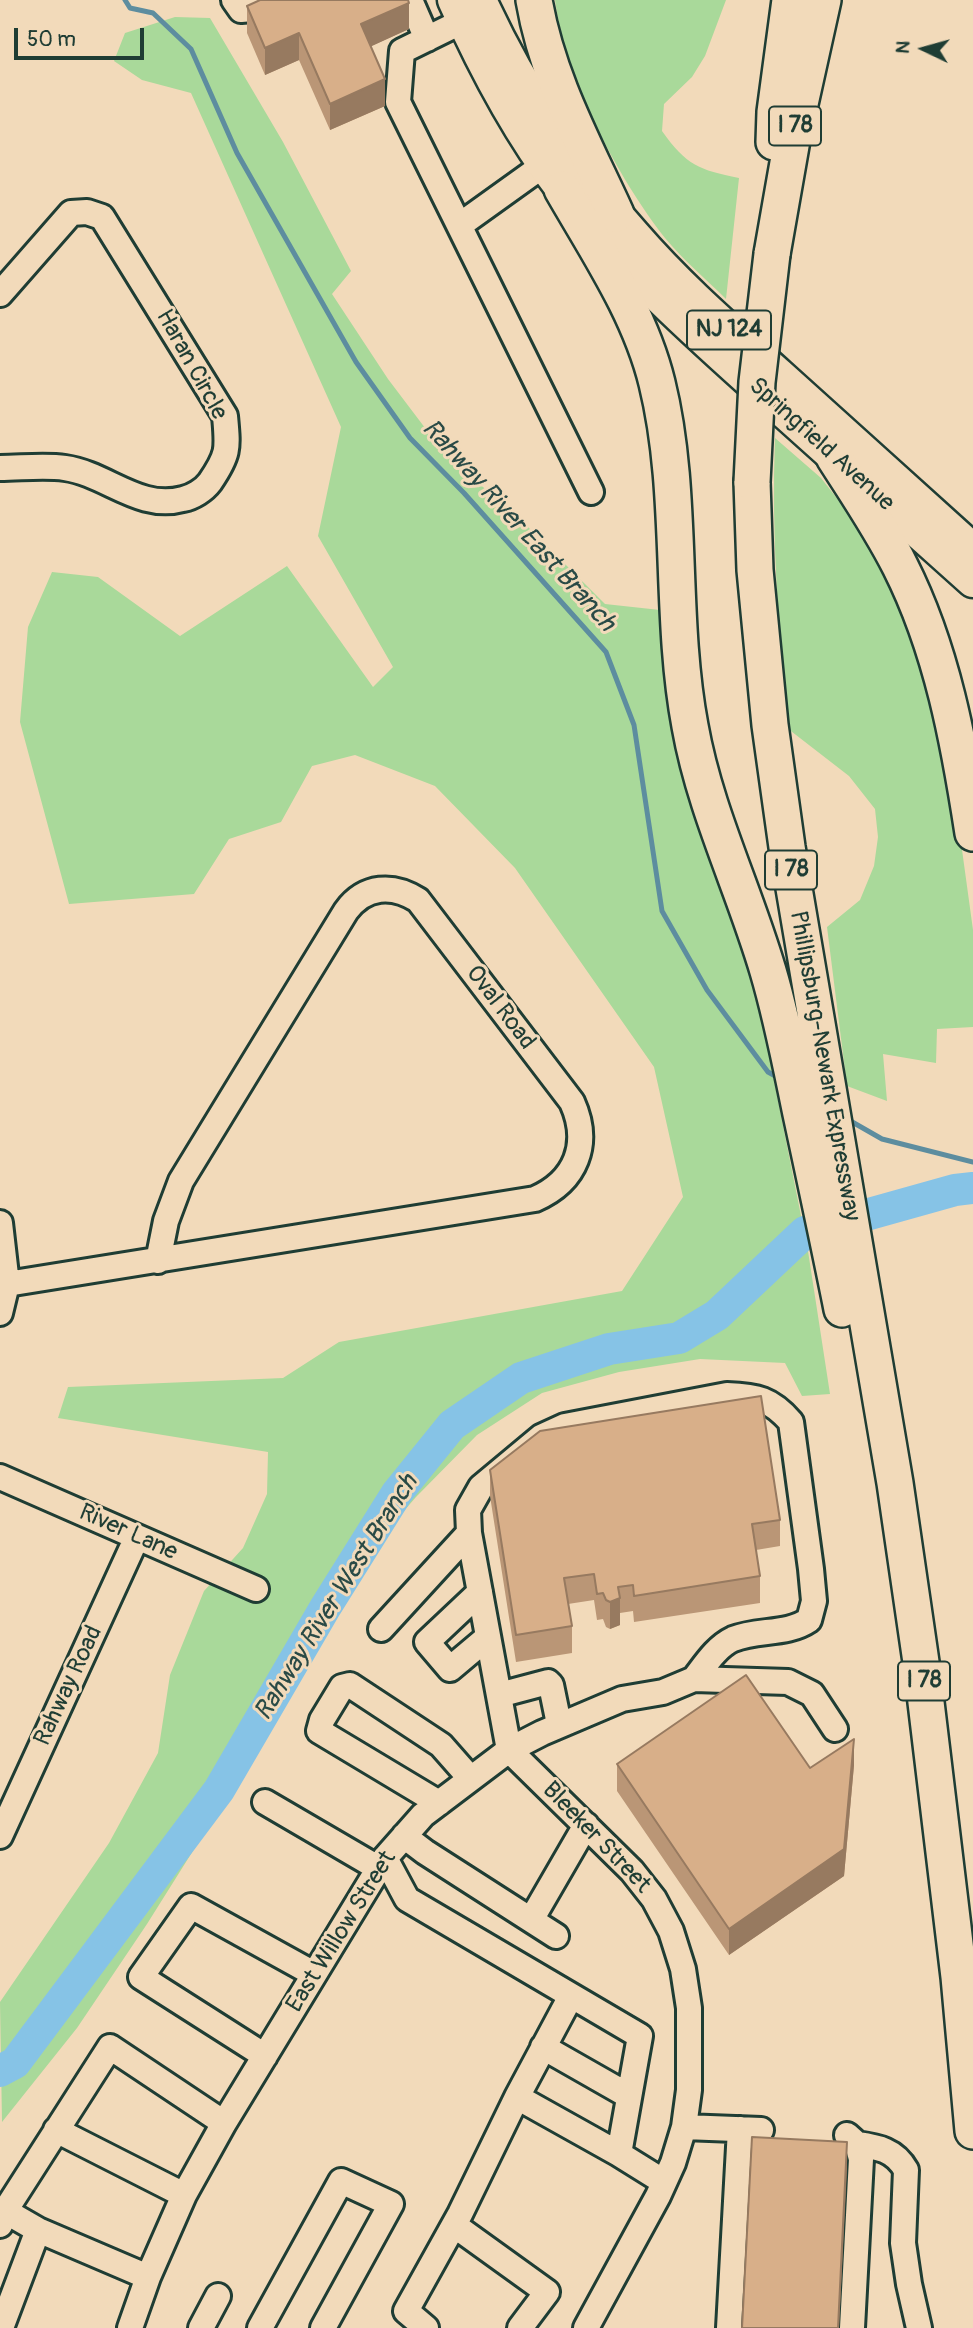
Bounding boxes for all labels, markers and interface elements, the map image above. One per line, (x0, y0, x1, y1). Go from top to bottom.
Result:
scale bar (18, 14, 147, 58)
north arrow (889, 14, 959, 84)
text: 50 m (27, 26, 76, 53)
text: N (891, 40, 916, 55)
road number: I 78 (769, 106, 821, 146)
street label: Haran Circle (149, 305, 233, 425)
road number: NJ 124 (687, 310, 771, 350)
street label: Springfield Avenue (742, 372, 900, 518)
water label: Rahway River East Branch (415, 414, 621, 638)
road number: I 78 (765, 850, 817, 890)
street label: Phillipsburg-Newark Expressway (783, 909, 865, 1223)
street label: Oval Road (459, 960, 541, 1056)
water label: Rahway River West Branch (249, 1469, 425, 1727)
street label: River Lane (74, 1499, 182, 1567)
street label: Rahway Road (29, 1622, 109, 1750)
road number: I 78 (898, 1662, 950, 1700)
street label: Bleeker Street (536, 1776, 656, 1900)
street label: East Willow Street (281, 1846, 403, 2018)

